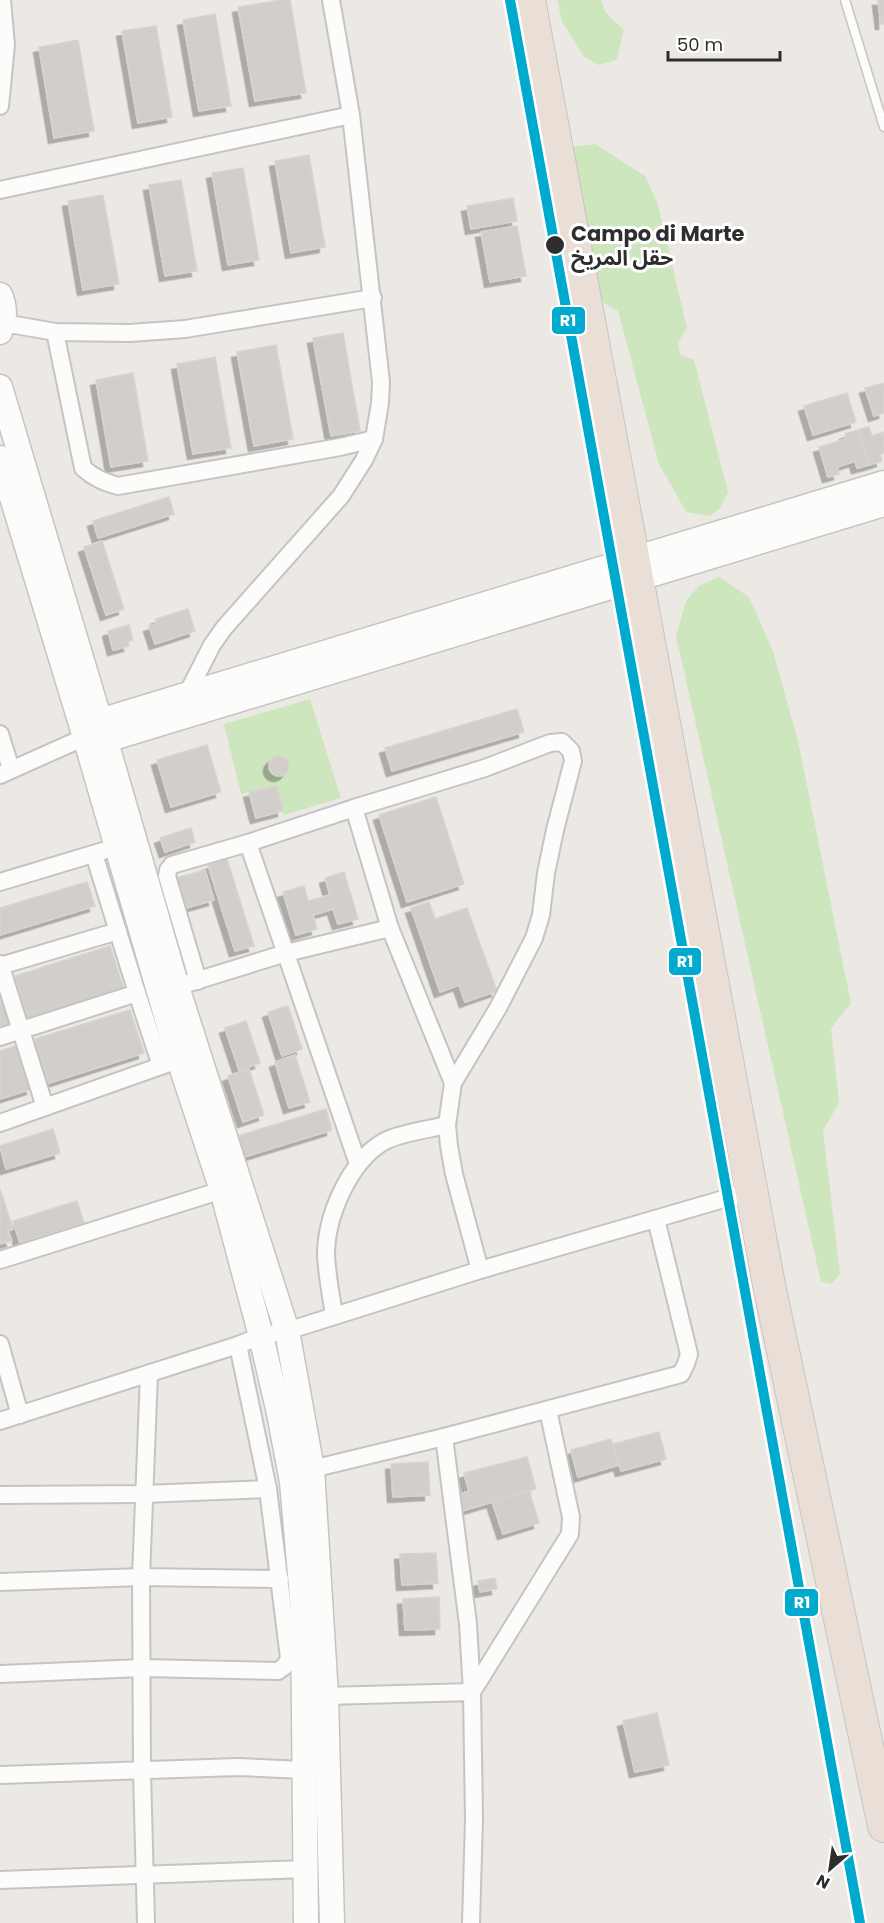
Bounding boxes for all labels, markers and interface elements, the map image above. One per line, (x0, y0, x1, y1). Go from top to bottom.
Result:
scale bar (668, 24, 780, 62)
text: 50 m (677, 32, 723, 57)
place label: Campo di Marte حقل المريخ (571, 219, 745, 273)
marker: Campo di Marte حقل المريخ (544, 234, 566, 256)
line badge: R1 (551, 306, 586, 335)
text: R1 (560, 309, 576, 332)
line badge: R1 (668, 947, 702, 976)
text: R1 (677, 950, 693, 973)
line badge: R1 (784, 1588, 819, 1617)
text: R1 (794, 1591, 810, 1614)
north arrow (800, 1839, 860, 1899)
text: N (812, 1869, 834, 1895)

